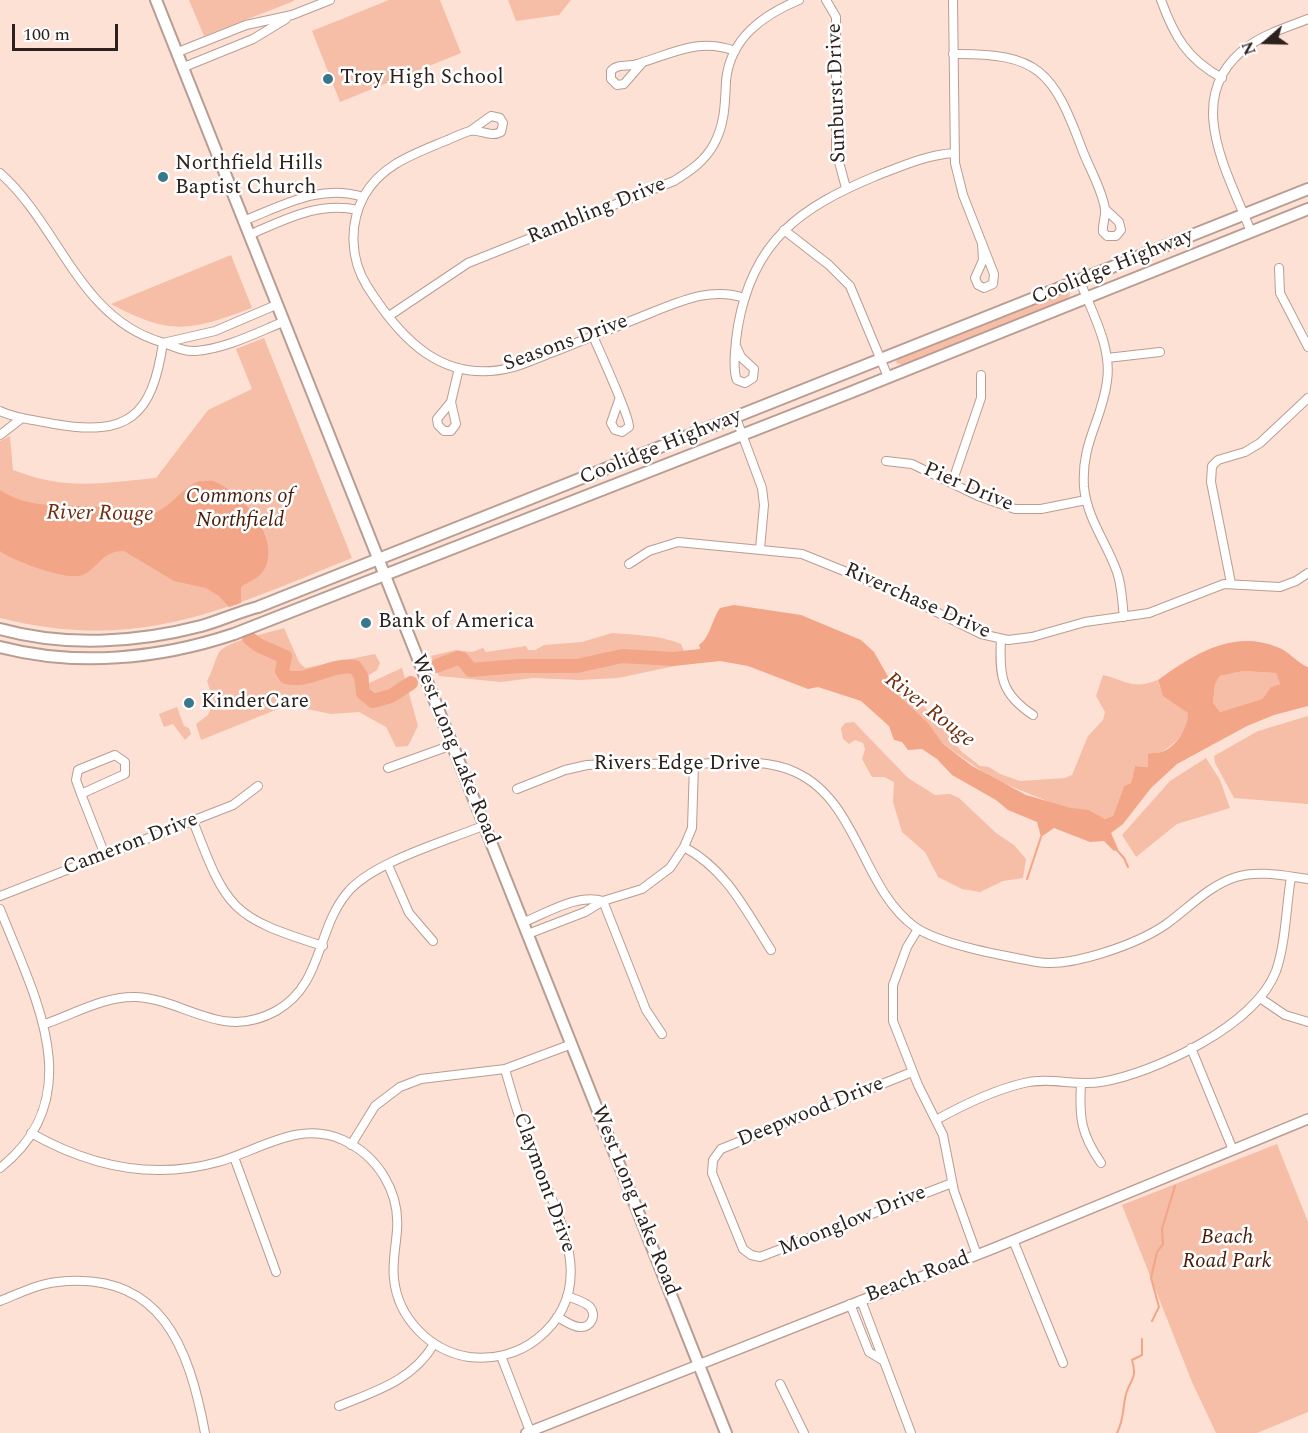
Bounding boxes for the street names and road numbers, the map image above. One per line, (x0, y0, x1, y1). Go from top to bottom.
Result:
street label: Sunburst Drive (823, 23, 853, 163)
street label: Rambling Drive (524, 173, 670, 251)
street label: Coolidge Highway (1028, 224, 1198, 312)
street label: Seasons Drive (500, 310, 632, 378)
street label: Coolidge Highway (576, 404, 746, 492)
street label: Pier Drive (919, 458, 1017, 518)
street label: Riverchase Drive (840, 558, 994, 646)
street label: West Long Lake Road (404, 651, 504, 849)
street label: Rivers Edge Drive (594, 752, 760, 778)
street label: Cameron Drive (60, 808, 202, 882)
street label: Deepwood Drive (734, 1072, 888, 1154)
street label: West Long Lake Road (584, 1102, 684, 1300)
street label: Claymont Drive (506, 1109, 580, 1257)
street label: Moonglow Drive (776, 1181, 930, 1263)
street label: Beach Road (862, 1247, 974, 1309)

